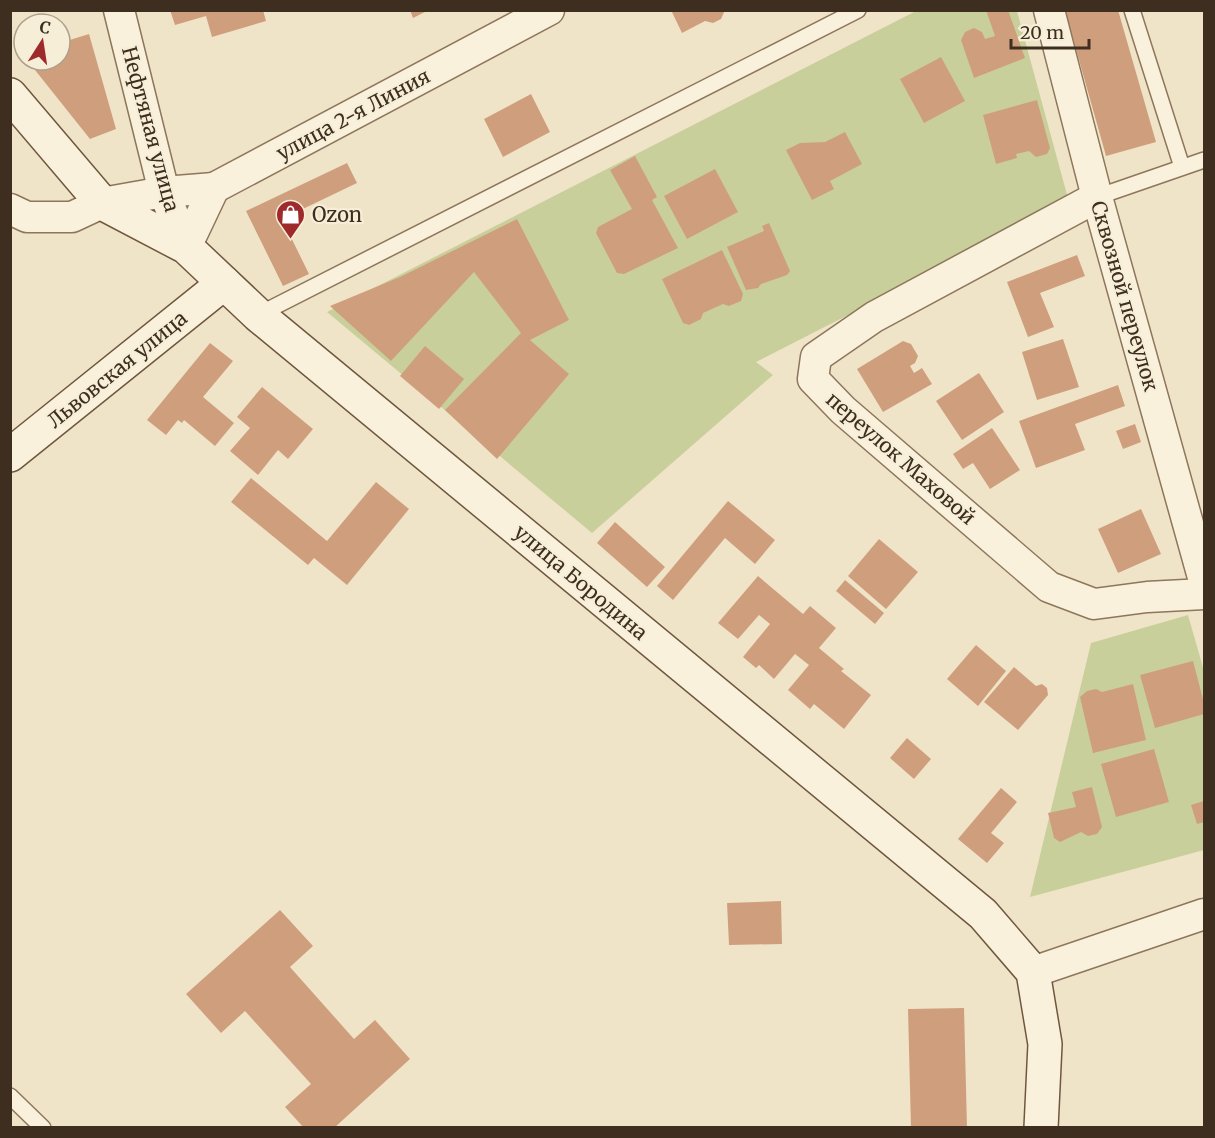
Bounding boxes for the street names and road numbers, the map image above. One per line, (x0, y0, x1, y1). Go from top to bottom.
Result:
street label: Нефтяная улица (117, 44, 185, 215)
street label: улица 2-я Линия (272, 63, 434, 165)
street label: Сквозной переулок (1086, 198, 1164, 394)
street label: Львовская улица (42, 305, 192, 433)
street label: переулок Маховой (821, 386, 981, 530)
street label: улица Бородина (509, 519, 653, 645)

